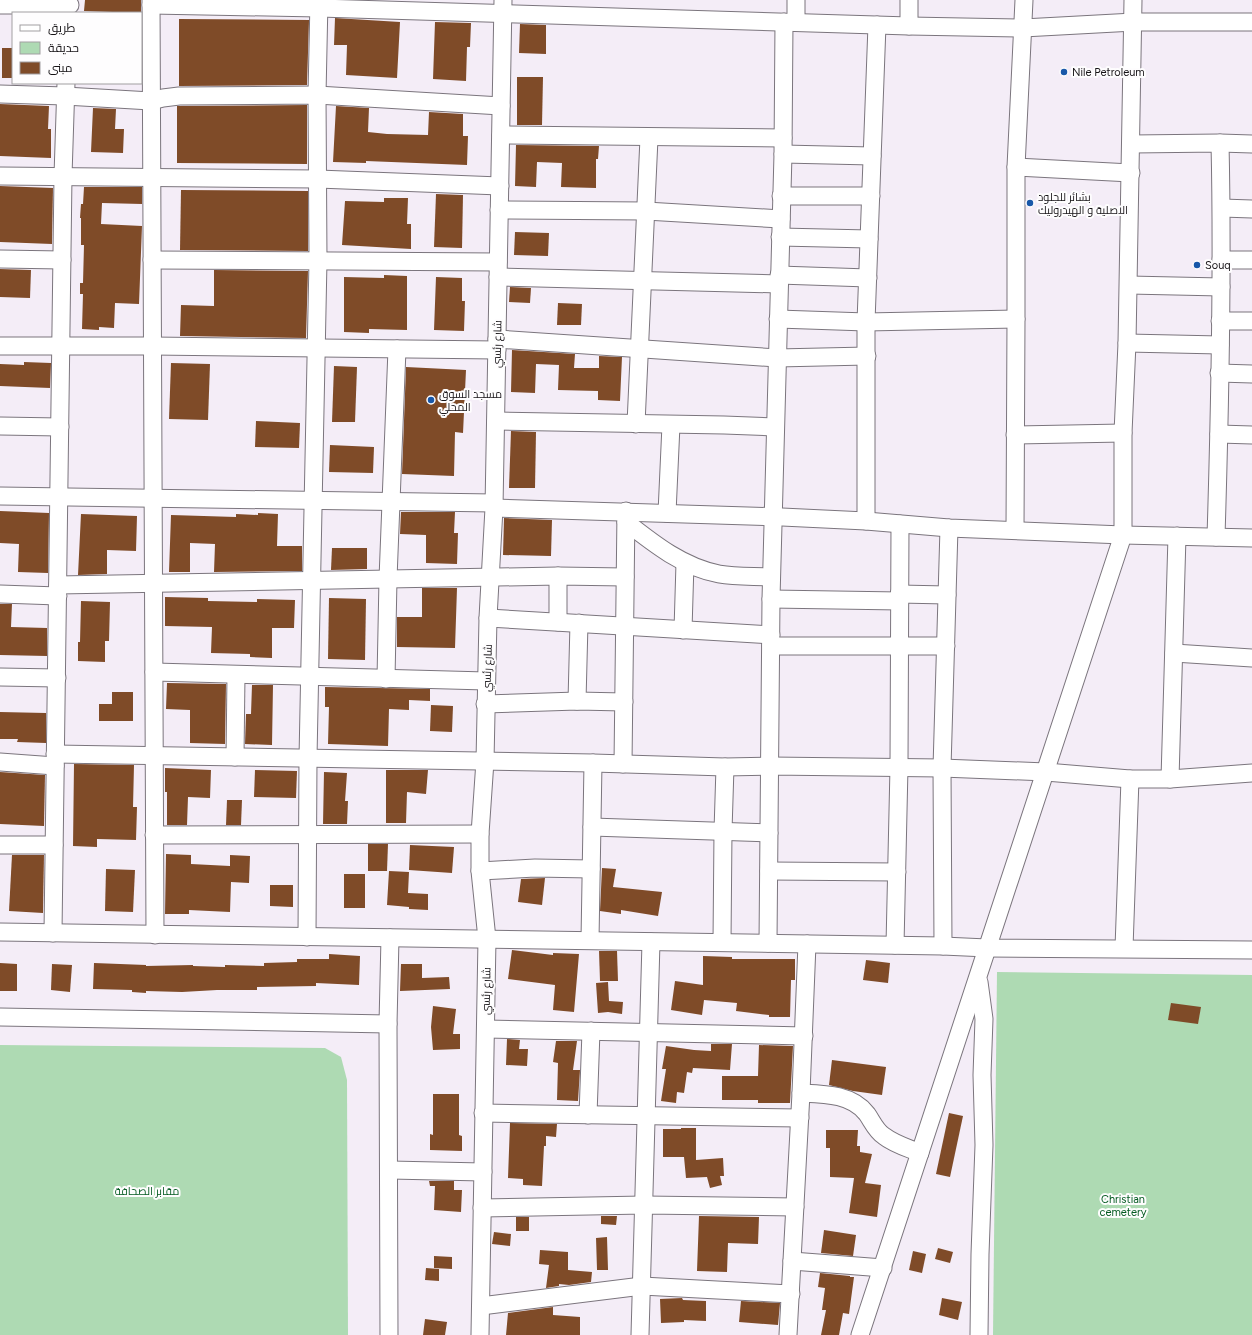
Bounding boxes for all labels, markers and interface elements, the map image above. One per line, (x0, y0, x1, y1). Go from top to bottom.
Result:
legend (12, 12, 142, 84)
text: طريق (48, 21, 76, 35)
text: حديقة (48, 41, 79, 55)
text: مبنى (48, 61, 73, 75)
place label: Nile Petroleum (1072, 66, 1145, 79)
marker: Nile Petroleum (1059, 67, 1069, 77)
place label: بشائر للجلود الاصلية و الهيدروليك (1038, 191, 1128, 217)
marker: بشائر للجلود الاصلية و الهيدروليك (1025, 198, 1035, 208)
place label: Souq (1205, 259, 1231, 272)
marker: Souq (1192, 260, 1202, 270)
street label: شارع رئسي (491, 320, 505, 368)
place label: مسجد السوق المحلي (439, 388, 502, 416)
marker: مسجد السوق المحلي (426, 395, 436, 405)
street label: شارع رئسي (480, 644, 496, 692)
street label: شارع رئسي (480, 967, 494, 1015)
park label: مقابر الصحافة (115, 1185, 179, 1198)
park label: Christian cemetery (1100, 1193, 1147, 1219)

